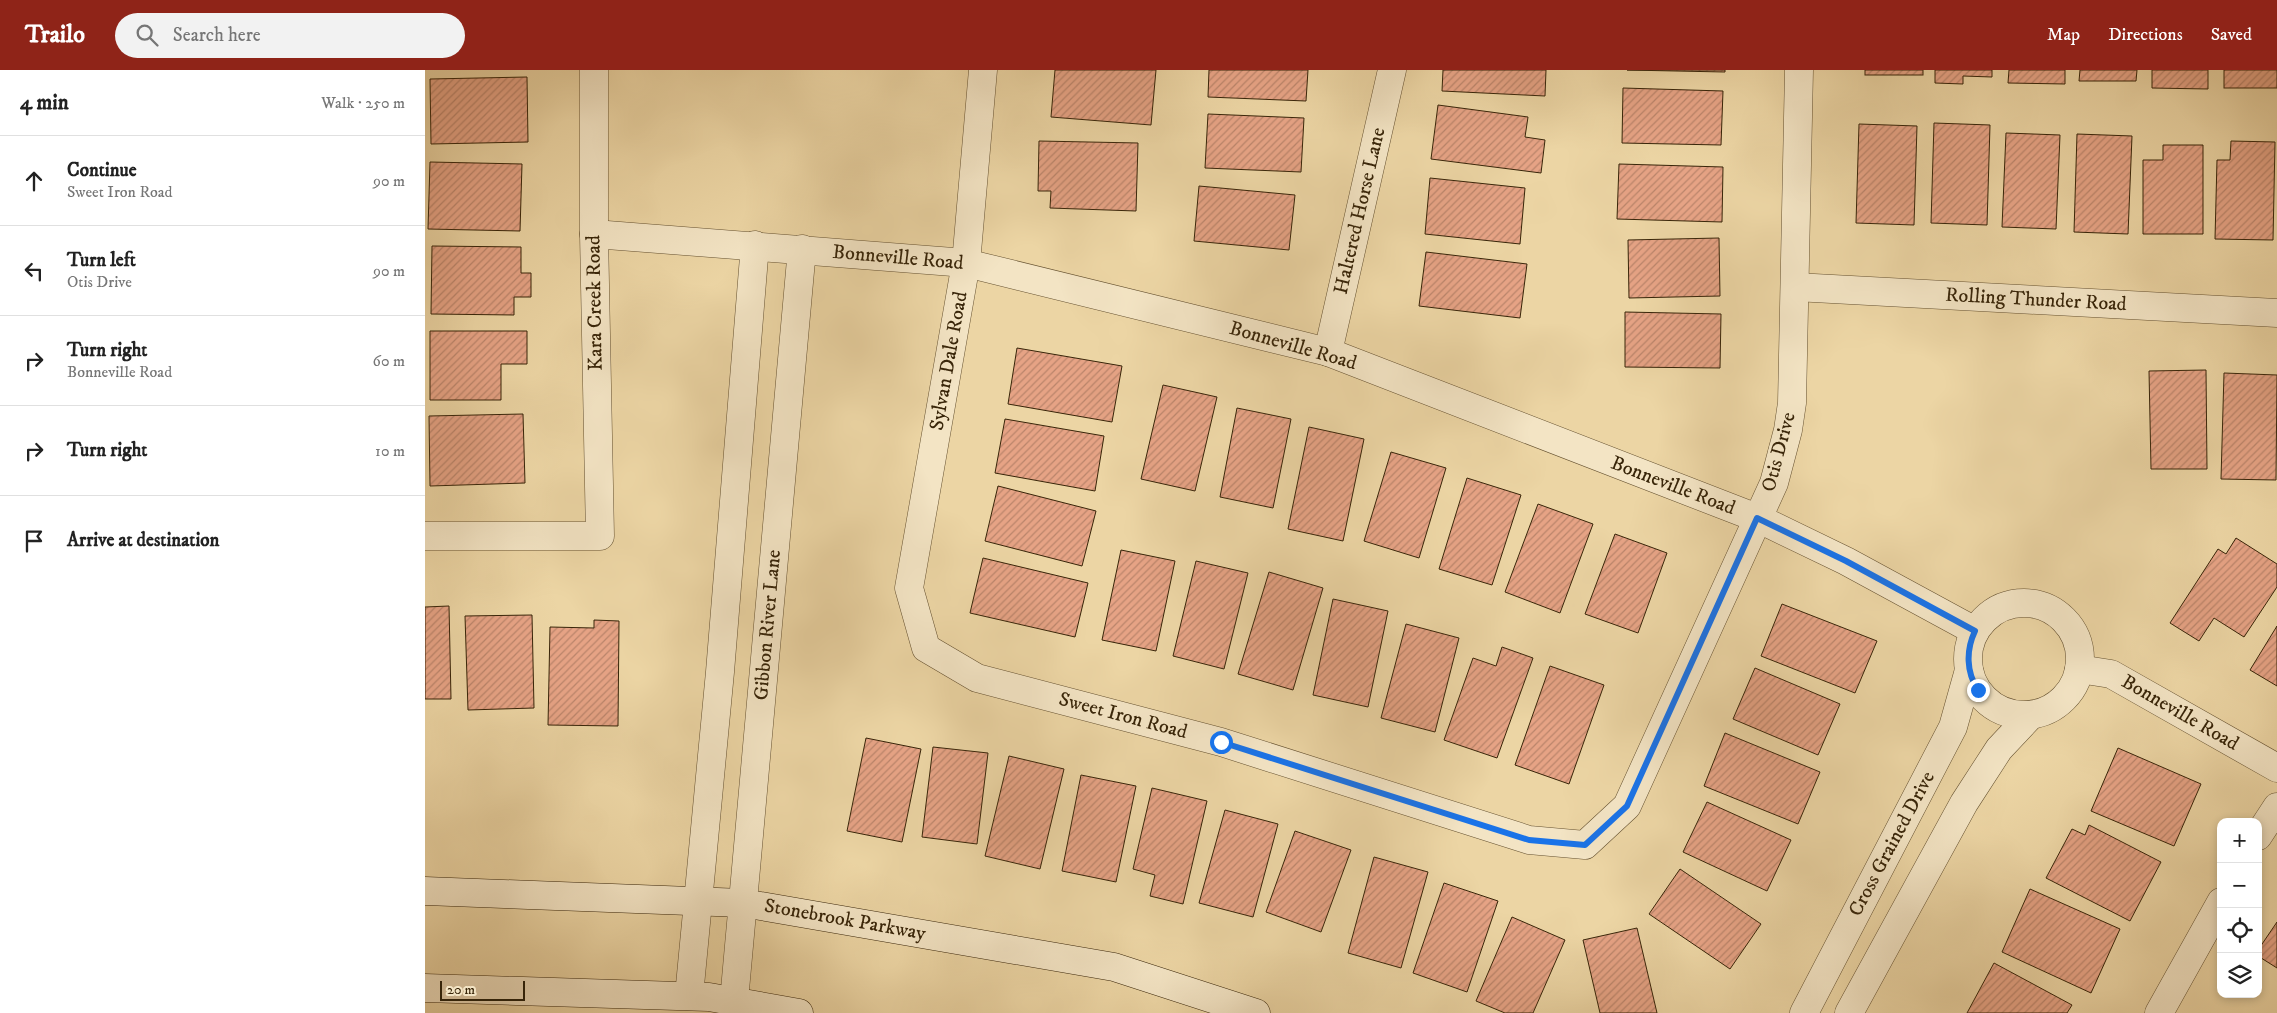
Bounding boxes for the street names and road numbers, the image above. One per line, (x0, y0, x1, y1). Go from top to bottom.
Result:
street label: Haltered Horse Lane (1329, 125, 1391, 297)
street label: Kara Creek Road (581, 235, 609, 371)
street label: Bonneville Road (831, 240, 965, 276)
street label: Rolling Thunder Road (1945, 283, 2127, 317)
street label: Sylvan Dale Road (924, 290, 974, 432)
street label: Bonneville Road (1226, 316, 1360, 376)
street label: Otis Drive (1756, 410, 1802, 494)
street label: Bonneville Road (1607, 451, 1739, 521)
street label: Gibbon River Lane (749, 549, 787, 701)
street label: Bonneville Road (2117, 669, 2243, 757)
street label: Sweet Iron Road (1056, 687, 1190, 745)
street label: Cross Grained Drive (1843, 767, 1941, 921)
street label: Stonebrook Parkway (762, 893, 928, 947)

